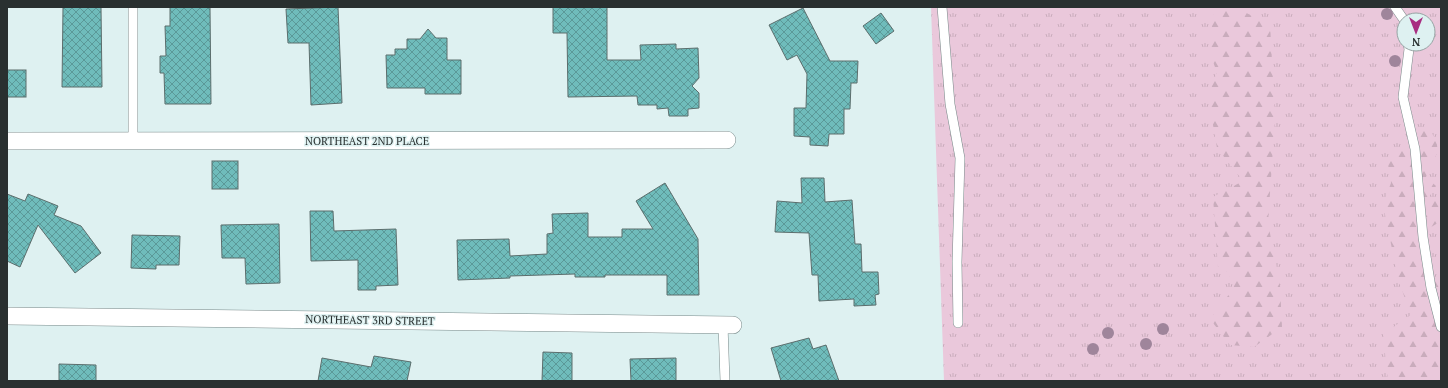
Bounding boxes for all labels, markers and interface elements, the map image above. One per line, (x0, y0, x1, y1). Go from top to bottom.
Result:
north arrow (1396, 12, 1436, 52)
text: N (1411, 35, 1420, 49)
street label: NORTHEAST 2ND PLACE (305, 134, 429, 148)
street label: NORTHEAST 3RD STREET (305, 312, 435, 328)

